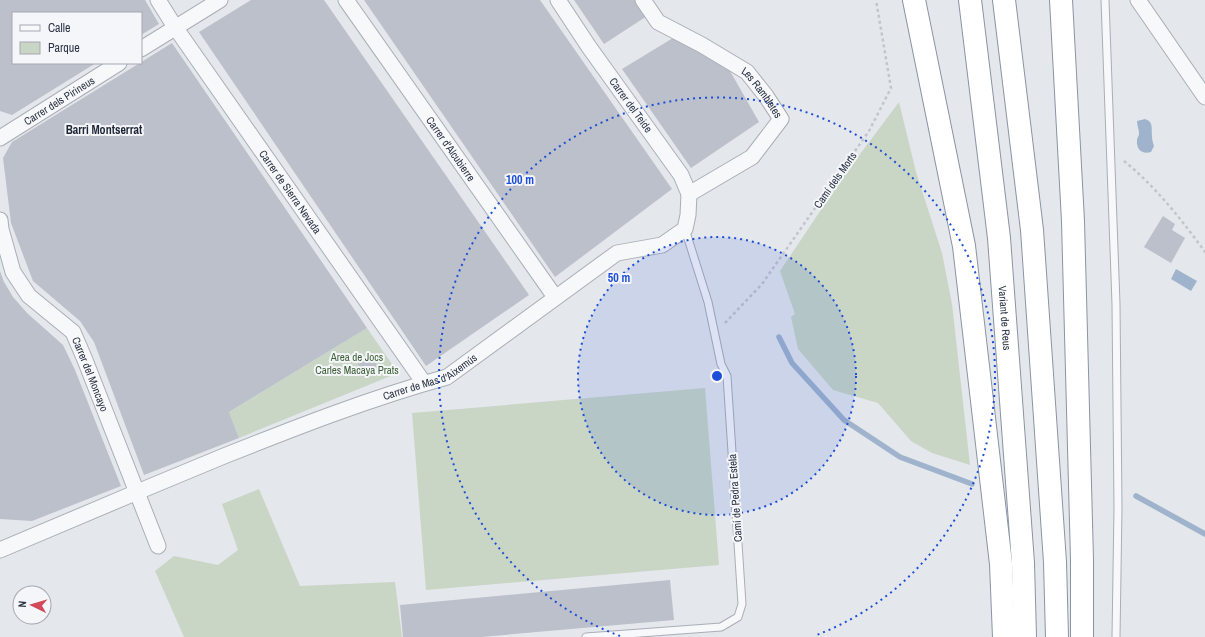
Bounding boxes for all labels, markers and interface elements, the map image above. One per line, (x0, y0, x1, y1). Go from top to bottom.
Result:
legend (12, 12, 142, 64)
text: Calle (48, 20, 70, 36)
text: Parque (48, 40, 80, 56)
street label: Les Rambletes (739, 63, 786, 121)
street label: Carrer dels Pirineus (21, 73, 98, 128)
street label: Carrer del Teide (606, 75, 656, 135)
street label: Carrer d'Alcubierre (423, 114, 478, 184)
district label: Barri Montserrat (66, 122, 143, 138)
street label: Carrer de Sierra Nevada (256, 147, 324, 236)
street label: Camí dels Morts (810, 149, 860, 211)
text: 100 m (506, 172, 534, 188)
text: 50 m (608, 270, 630, 286)
street label: Variant de Reus (996, 285, 1014, 351)
street label: Carrer del Moncayo (69, 335, 112, 414)
park label: Area de Jocs Carles Macaya Prats (315, 350, 399, 377)
street label: Carrer de Mas d'Aixemús (381, 350, 480, 403)
centre of rings (710, 369, 724, 383)
street label: Camí de Pedra Estela (725, 453, 745, 543)
north arrow (12, 585, 52, 625)
text: N (15, 600, 29, 608)

